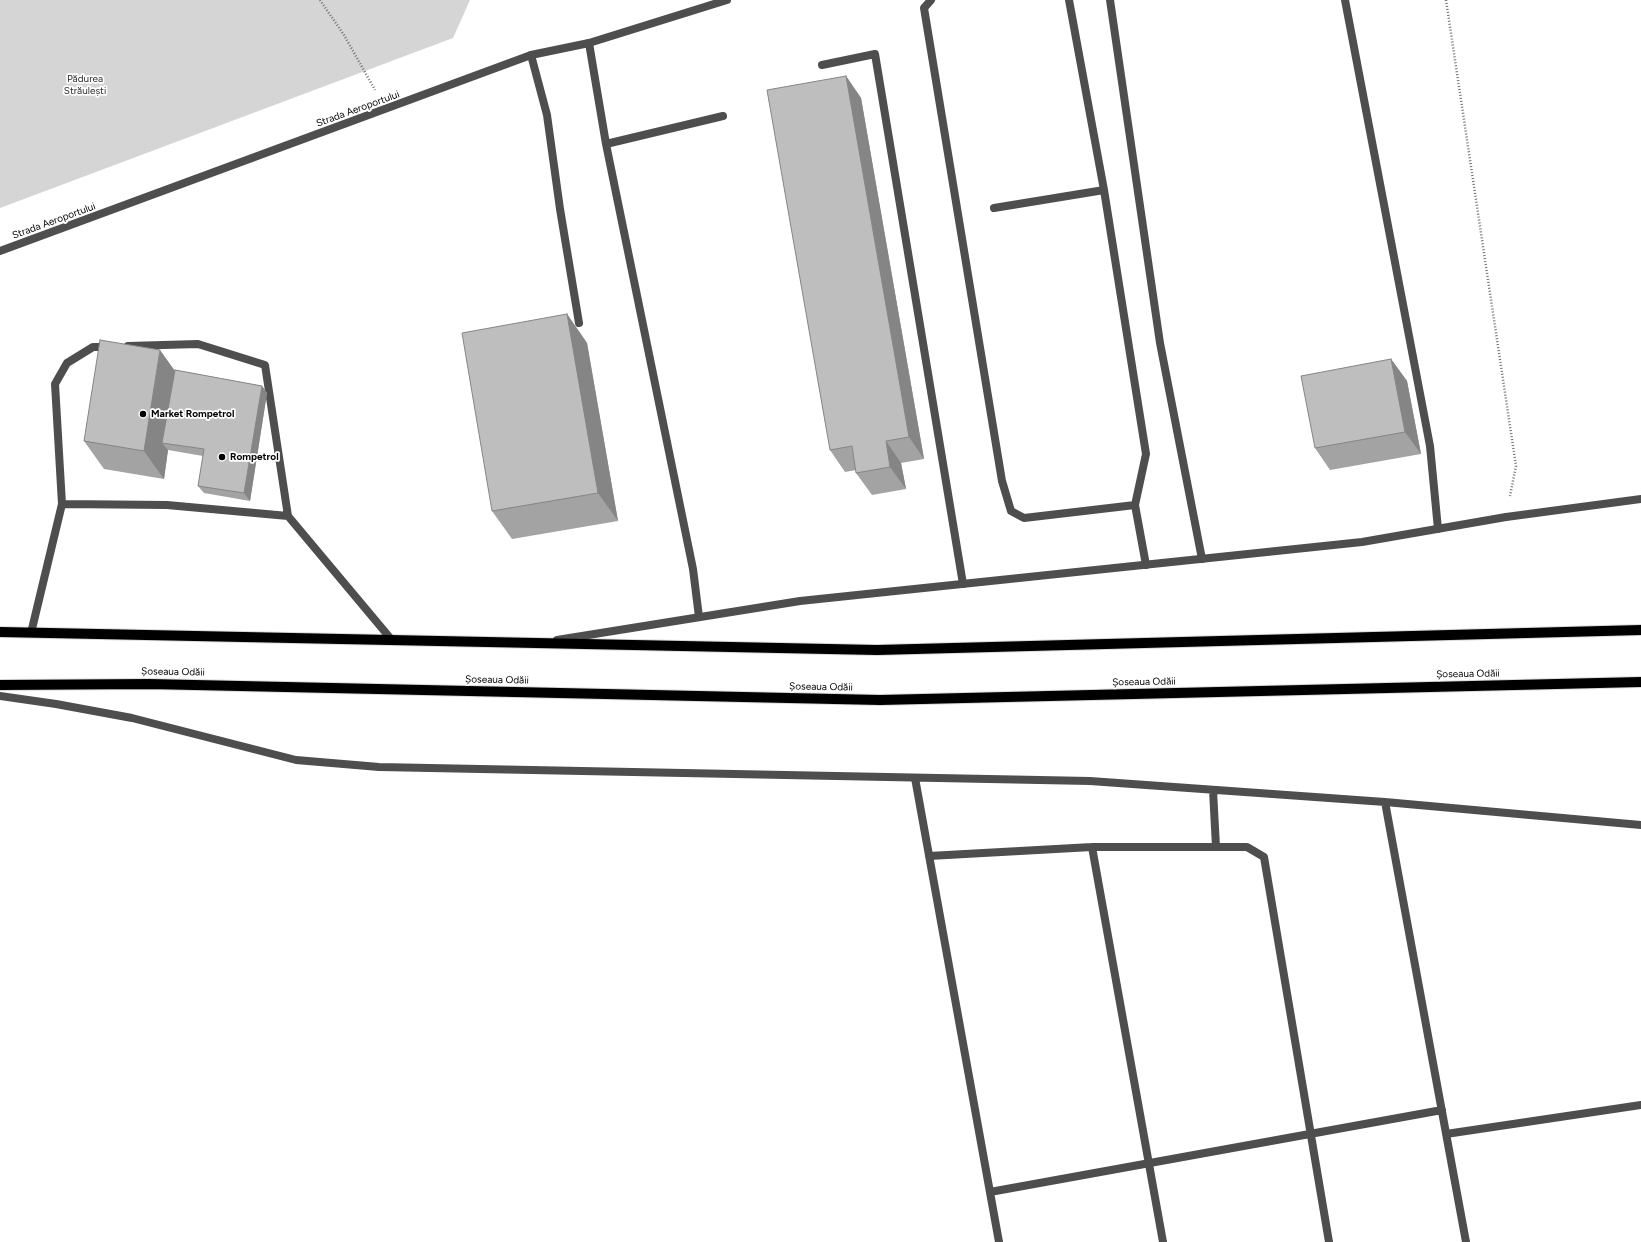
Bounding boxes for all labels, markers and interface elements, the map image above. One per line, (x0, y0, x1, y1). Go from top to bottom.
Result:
park label: Pădurea Străulești (64, 73, 106, 96)
street label: Strada Aeroportului (315, 88, 401, 130)
street label: Strada Aeroportului (11, 200, 97, 242)
place label: Market Rompetrol (151, 408, 234, 420)
marker: Market Rompetrol (138, 409, 148, 419)
place label: Rompetrol (230, 451, 279, 463)
marker: Rompetrol (217, 452, 227, 462)
street label: Șoseaua Odăii (141, 665, 205, 679)
street label: Șoseaua Odăii (1436, 667, 1500, 681)
street label: Șoseaua Odăii (465, 673, 529, 687)
street label: Șoseaua Odăii (1112, 675, 1176, 689)
street label: Șoseaua Odăii (789, 680, 853, 694)

